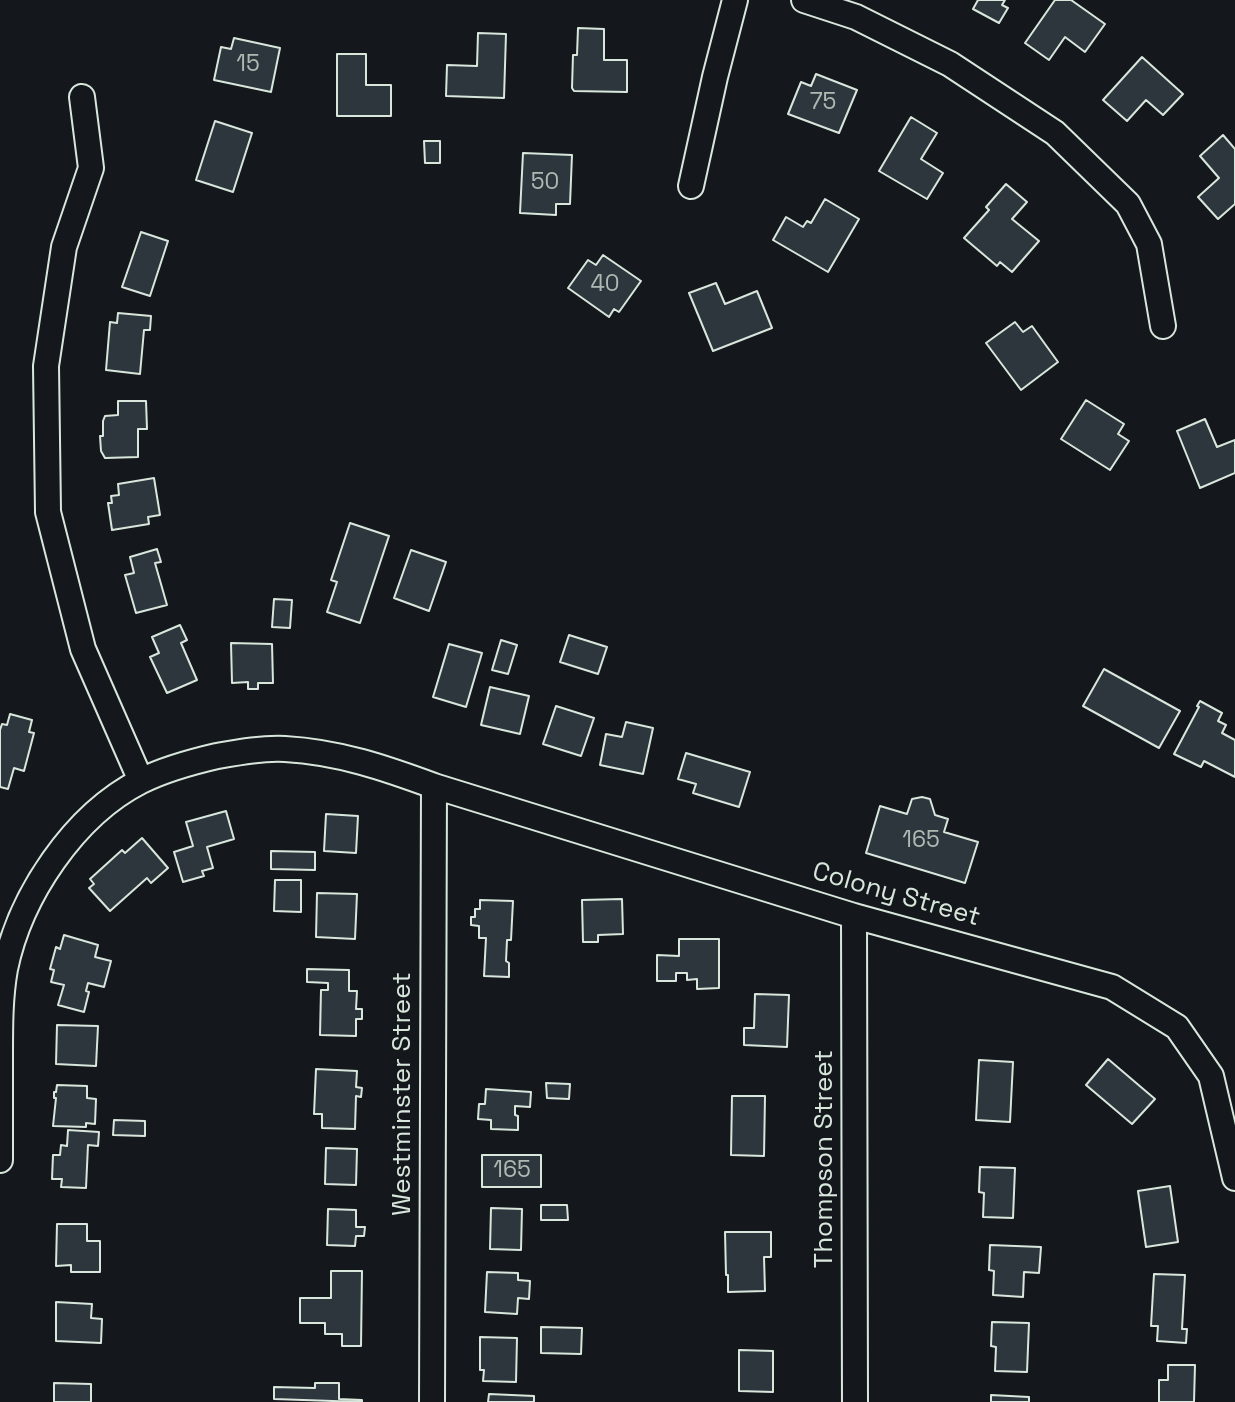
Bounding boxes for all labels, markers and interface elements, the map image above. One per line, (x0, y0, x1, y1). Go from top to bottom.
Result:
house number: 15 (236, 51, 260, 79)
house number: 75 (810, 89, 836, 117)
house number: 50 (531, 169, 559, 197)
house number: 40 (590, 271, 620, 299)
house number: 165 (902, 827, 940, 855)
street label: Colony Street (809, 856, 983, 934)
street label: Westminster Street (387, 972, 419, 1216)
street label: Thompson Street (809, 1050, 841, 1268)
house number: 165 (493, 1157, 531, 1185)

